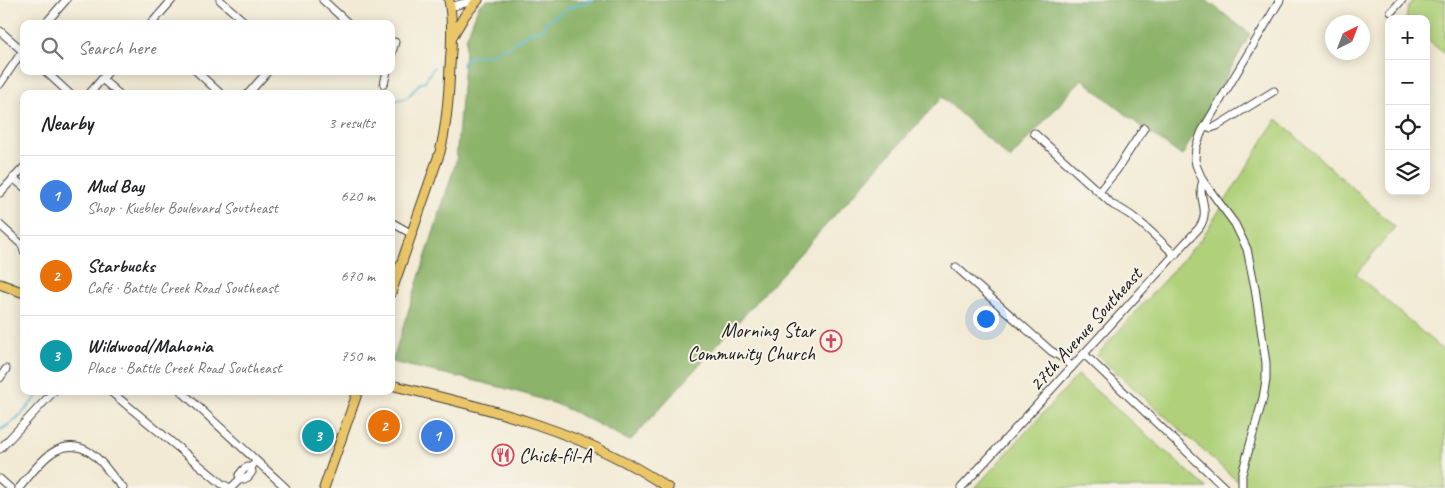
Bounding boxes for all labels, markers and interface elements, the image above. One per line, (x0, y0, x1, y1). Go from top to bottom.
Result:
north arrow (1325, 15, 1370, 60)
map controls (1385, 15, 1430, 195)
button: + (1385, 15, 1430, 60)
search box (20, 20, 395, 75)
icon: search (38, 34, 66, 62)
text: Search here (78, 36, 155, 60)
button: − (1385, 60, 1430, 105)
button: locate (1385, 105, 1430, 150)
text: Nearby (40, 110, 93, 136)
text: 3 results (328, 113, 375, 133)
button: layers (1385, 150, 1430, 195)
text: Mud Bay (87, 174, 144, 198)
text: 1 (52, 186, 60, 206)
text: 620 m (341, 186, 375, 206)
text: Shop · Kuebler Boulevard Southeast (87, 198, 278, 218)
text: Starbucks (87, 254, 155, 278)
street label: 27th Avenue Southeast (1023, 261, 1149, 396)
text: 2 (52, 266, 60, 286)
text: 670 m (341, 266, 375, 286)
text: Café · Battle Creek Road Southeast (87, 278, 278, 298)
your location (973, 306, 999, 332)
place label: Morning Star Community Church (687, 318, 817, 366)
church icon: Morning Star Community Church (819, 329, 843, 353)
text: Wildwood/Mahonia (87, 334, 213, 358)
text: 3 (52, 346, 60, 366)
text: 750 m (341, 346, 375, 366)
text: Place · Battle Creek Road Southeast (87, 358, 282, 378)
pin: 2 (368, 407, 400, 445)
pin: 3 (302, 417, 334, 455)
pin: 1 (421, 417, 453, 455)
restaurant icon: Chick-fil-A (491, 443, 515, 467)
place label: Chick-fil-A (519, 443, 592, 468)

